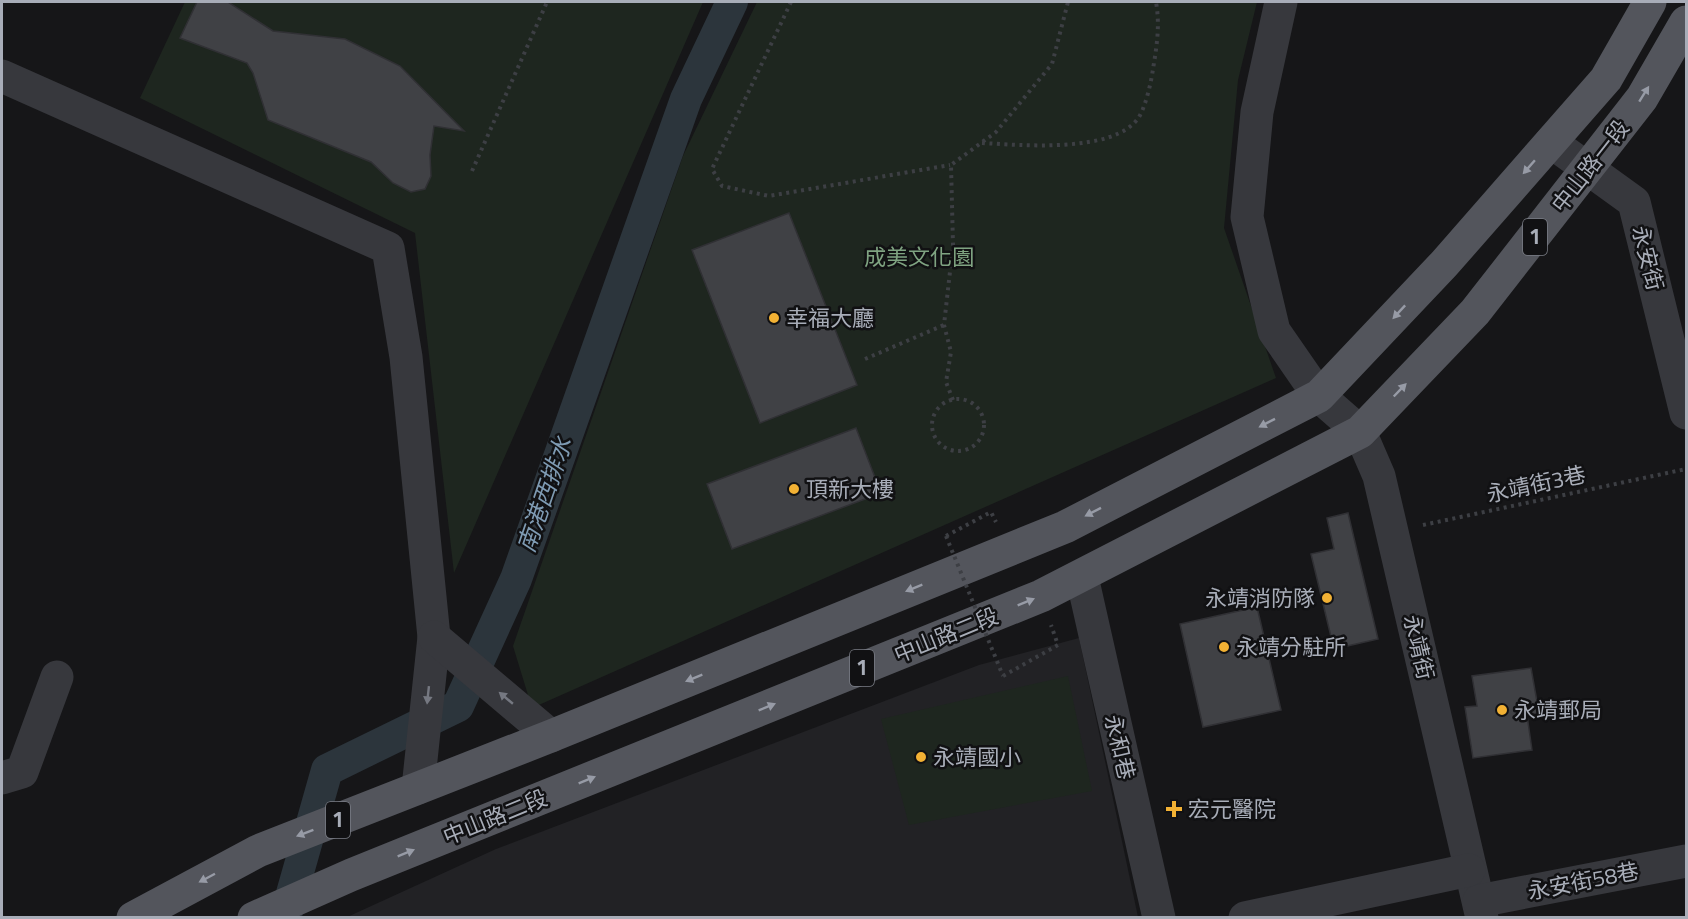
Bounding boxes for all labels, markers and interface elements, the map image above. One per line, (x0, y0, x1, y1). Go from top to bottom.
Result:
one-way arrow (1638, 86, 1649, 102)
street label: 中山路一段 (1543, 112, 1637, 220)
one-way arrow (1523, 159, 1536, 174)
road number: 1 (1523, 219, 1547, 255)
street label: 永安街 (1624, 222, 1672, 294)
park label: 成美文化園 (864, 240, 974, 274)
place label: 幸福大廳 (786, 301, 874, 335)
one-way arrow (1392, 304, 1406, 318)
marker: 幸福大廳 (767, 311, 781, 325)
one-way arrow (1393, 383, 1407, 398)
one-way arrow (1258, 418, 1275, 428)
water label: 南港西排水 (508, 431, 581, 557)
street label: 永靖街3巷 (1483, 457, 1589, 511)
place label: 頂新大樓 (806, 472, 894, 506)
marker: 頂新大樓 (787, 482, 801, 496)
one-way arrow (1085, 507, 1102, 517)
place label: 永靖消防隊 (1205, 581, 1315, 615)
one-way arrow (905, 584, 923, 593)
marker: 永靖消防隊 (1320, 591, 1334, 605)
one-way arrow (1017, 597, 1035, 606)
street label: 中山路二段 (889, 599, 1003, 671)
street label: 永靖街 (1395, 611, 1443, 683)
place label: 永靖分駐所 (1236, 630, 1346, 664)
marker: 永靖分駐所 (1217, 640, 1231, 654)
road number: 1 (850, 650, 874, 686)
one-way arrow (685, 673, 703, 683)
one-way arrow (423, 686, 433, 705)
one-way arrow (499, 692, 514, 705)
place label: 永靖郵局 (1514, 693, 1602, 727)
one-way arrow (759, 702, 777, 712)
marker: 永靖郵局 (1495, 703, 1509, 717)
street label: 永和巷 (1096, 711, 1144, 783)
place label: 永靖國小 (933, 740, 1021, 774)
marker: 永靖國小 (914, 750, 928, 764)
one-way arrow (578, 775, 596, 785)
street label: 中山路二段 (438, 781, 552, 853)
place label: 宏元醫院 (1188, 792, 1276, 826)
marker: 宏元醫院 (1165, 800, 1183, 818)
road number: 1 (326, 802, 350, 838)
one-way arrow (296, 829, 314, 838)
one-way arrow (397, 848, 415, 858)
street label: 永安街58巷 (1524, 854, 1642, 908)
one-way arrow (198, 874, 215, 883)

